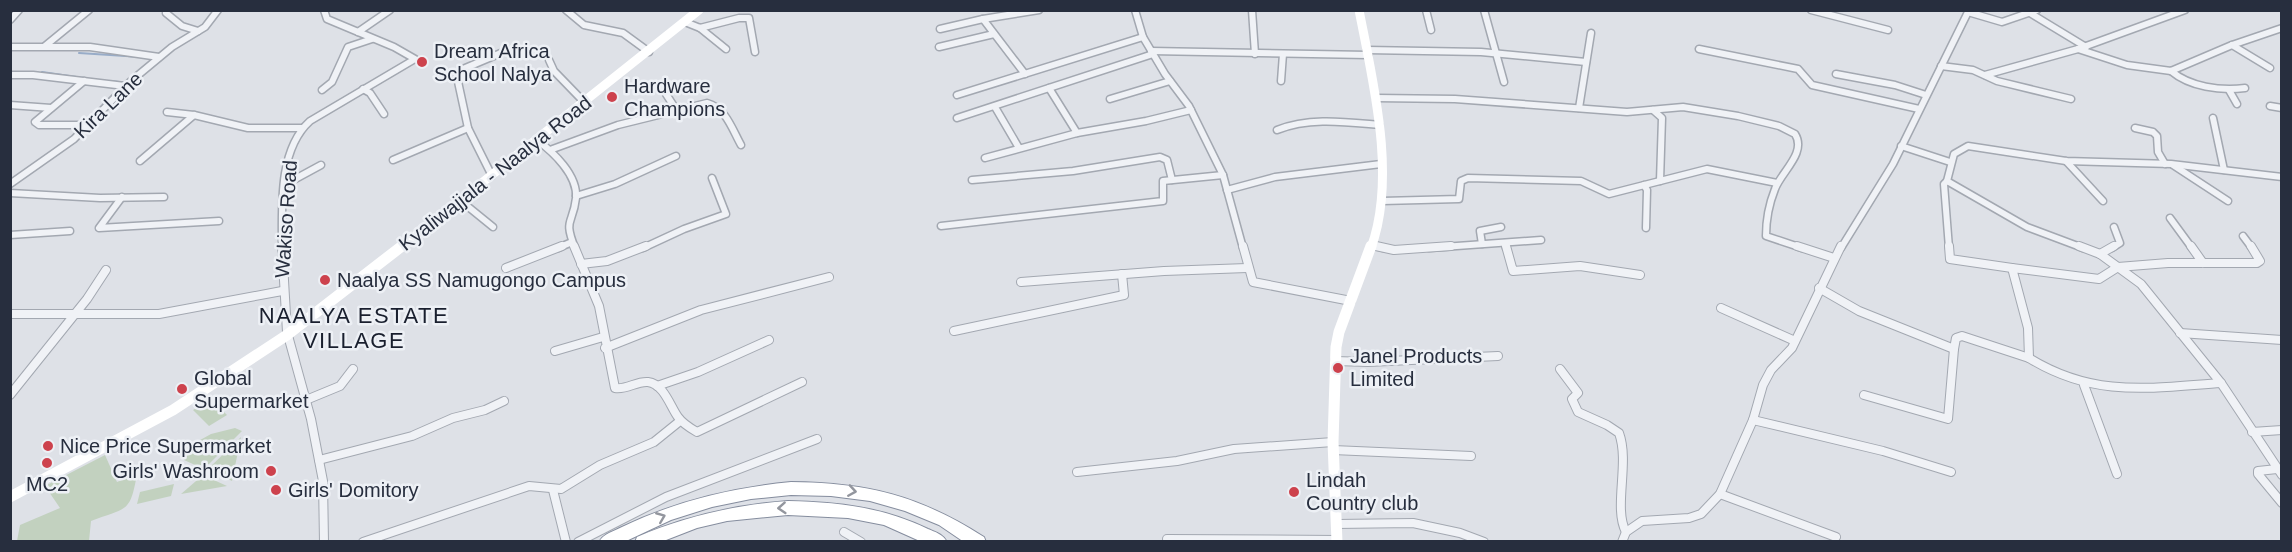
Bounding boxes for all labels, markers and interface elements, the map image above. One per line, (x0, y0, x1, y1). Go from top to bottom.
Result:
place label: Dream Africa School Nalya (434, 40, 553, 85)
marker: Dream Africa School Nalya (415, 55, 429, 69)
street label: Kira Lane (70, 67, 146, 143)
place label: Hardware Champions (624, 75, 725, 120)
marker: Hardware Champions (605, 90, 619, 104)
street label: Kyaliwajjala - Naalya Road (394, 91, 596, 255)
street label: Wakiso Road (271, 159, 301, 279)
place label: Naalya SS Namugongo Campus (337, 269, 626, 291)
marker: Naalya SS Namugongo Campus (318, 273, 332, 287)
district label: NAALYA ESTATE VILLAGE (259, 303, 449, 353)
place label: Janel Products Limited (1350, 345, 1482, 390)
marker: Janel Products Limited (1331, 361, 1345, 375)
place label: Global Supermarket (194, 367, 309, 412)
marker: Global Supermarket (175, 382, 189, 396)
place label: Nice Price Supermarket (60, 435, 272, 457)
marker: Nice Price Supermarket (41, 439, 55, 453)
marker: MC2 (40, 456, 54, 470)
place label: Girls' Washroom (113, 460, 259, 482)
marker: Girls' Washroom (264, 464, 278, 478)
place label: Lindah Country club (1306, 469, 1418, 514)
place label: MC2 (26, 473, 68, 495)
place label: Girls' Domitory (288, 479, 419, 501)
marker: Girls' Domitory (269, 483, 283, 497)
one-way arrow (847, 485, 856, 497)
marker: Lindah Country club (1287, 485, 1301, 499)
one-way arrow (777, 501, 786, 514)
one-way arrow (654, 512, 665, 524)

